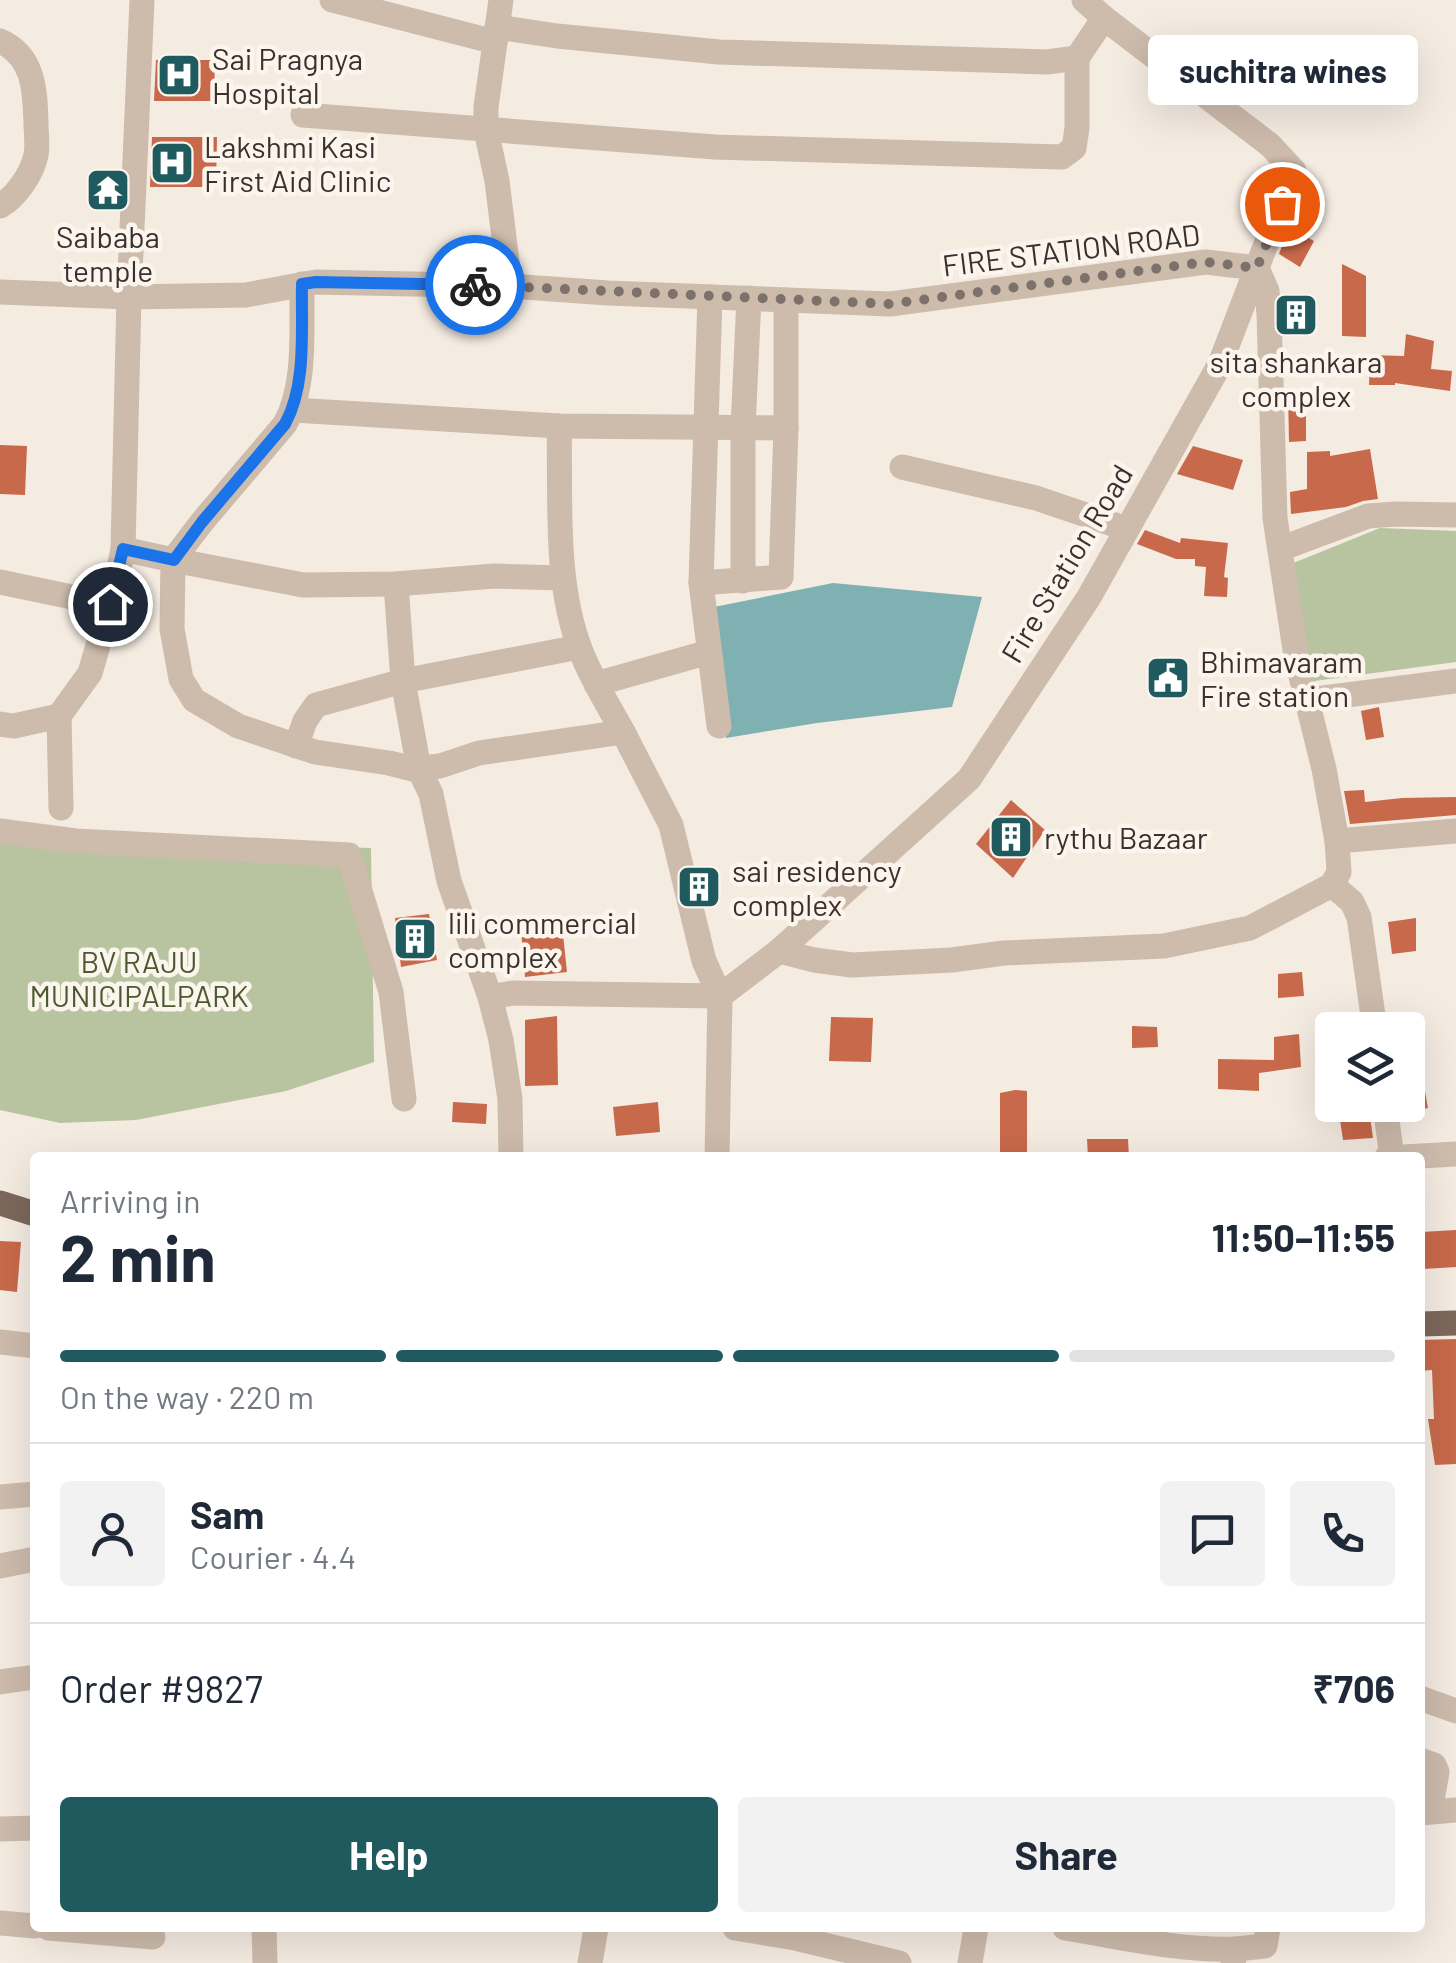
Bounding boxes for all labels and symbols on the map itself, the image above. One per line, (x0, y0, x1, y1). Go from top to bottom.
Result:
callout: suchitra wines (1147, 34, 1417, 104)
place label: Sai Pragnya Hospital (212, 40, 363, 110)
hospital icon: Sai Pragnya Hospital (156, 52, 202, 98)
place label: Lakshmi Kasi First Aid Clinic (204, 128, 391, 198)
hospital icon: Lakshmi Kasi First Aid Clinic (149, 140, 195, 186)
pin (1240, 162, 1325, 247)
temple icon: Saibaba temple (85, 167, 131, 213)
street label: FIRE STATION ROAD (940, 215, 1202, 283)
place label: Saibaba temple (56, 218, 160, 288)
courier (425, 235, 525, 335)
building icon: sita shankara complex (1273, 292, 1319, 338)
place label: sita shankara complex (1210, 343, 1382, 413)
street label: Fire Station Road (993, 457, 1139, 669)
pin (68, 562, 153, 647)
place label: Bhimavaram Fire station (1200, 643, 1363, 713)
public building icon: Bhimavaram Fire station (1145, 655, 1191, 701)
building icon: rythu Bazaar (988, 814, 1034, 860)
place label: rythu Bazaar (1044, 819, 1208, 855)
place label: sai residency complex (732, 852, 902, 922)
building icon: sai residency complex (676, 864, 722, 910)
place label: lili commercial complex (448, 904, 637, 974)
building icon: lili commercial complex (392, 916, 438, 962)
park label: BV RAJU MUNICIPALPARK (29, 943, 249, 1013)

